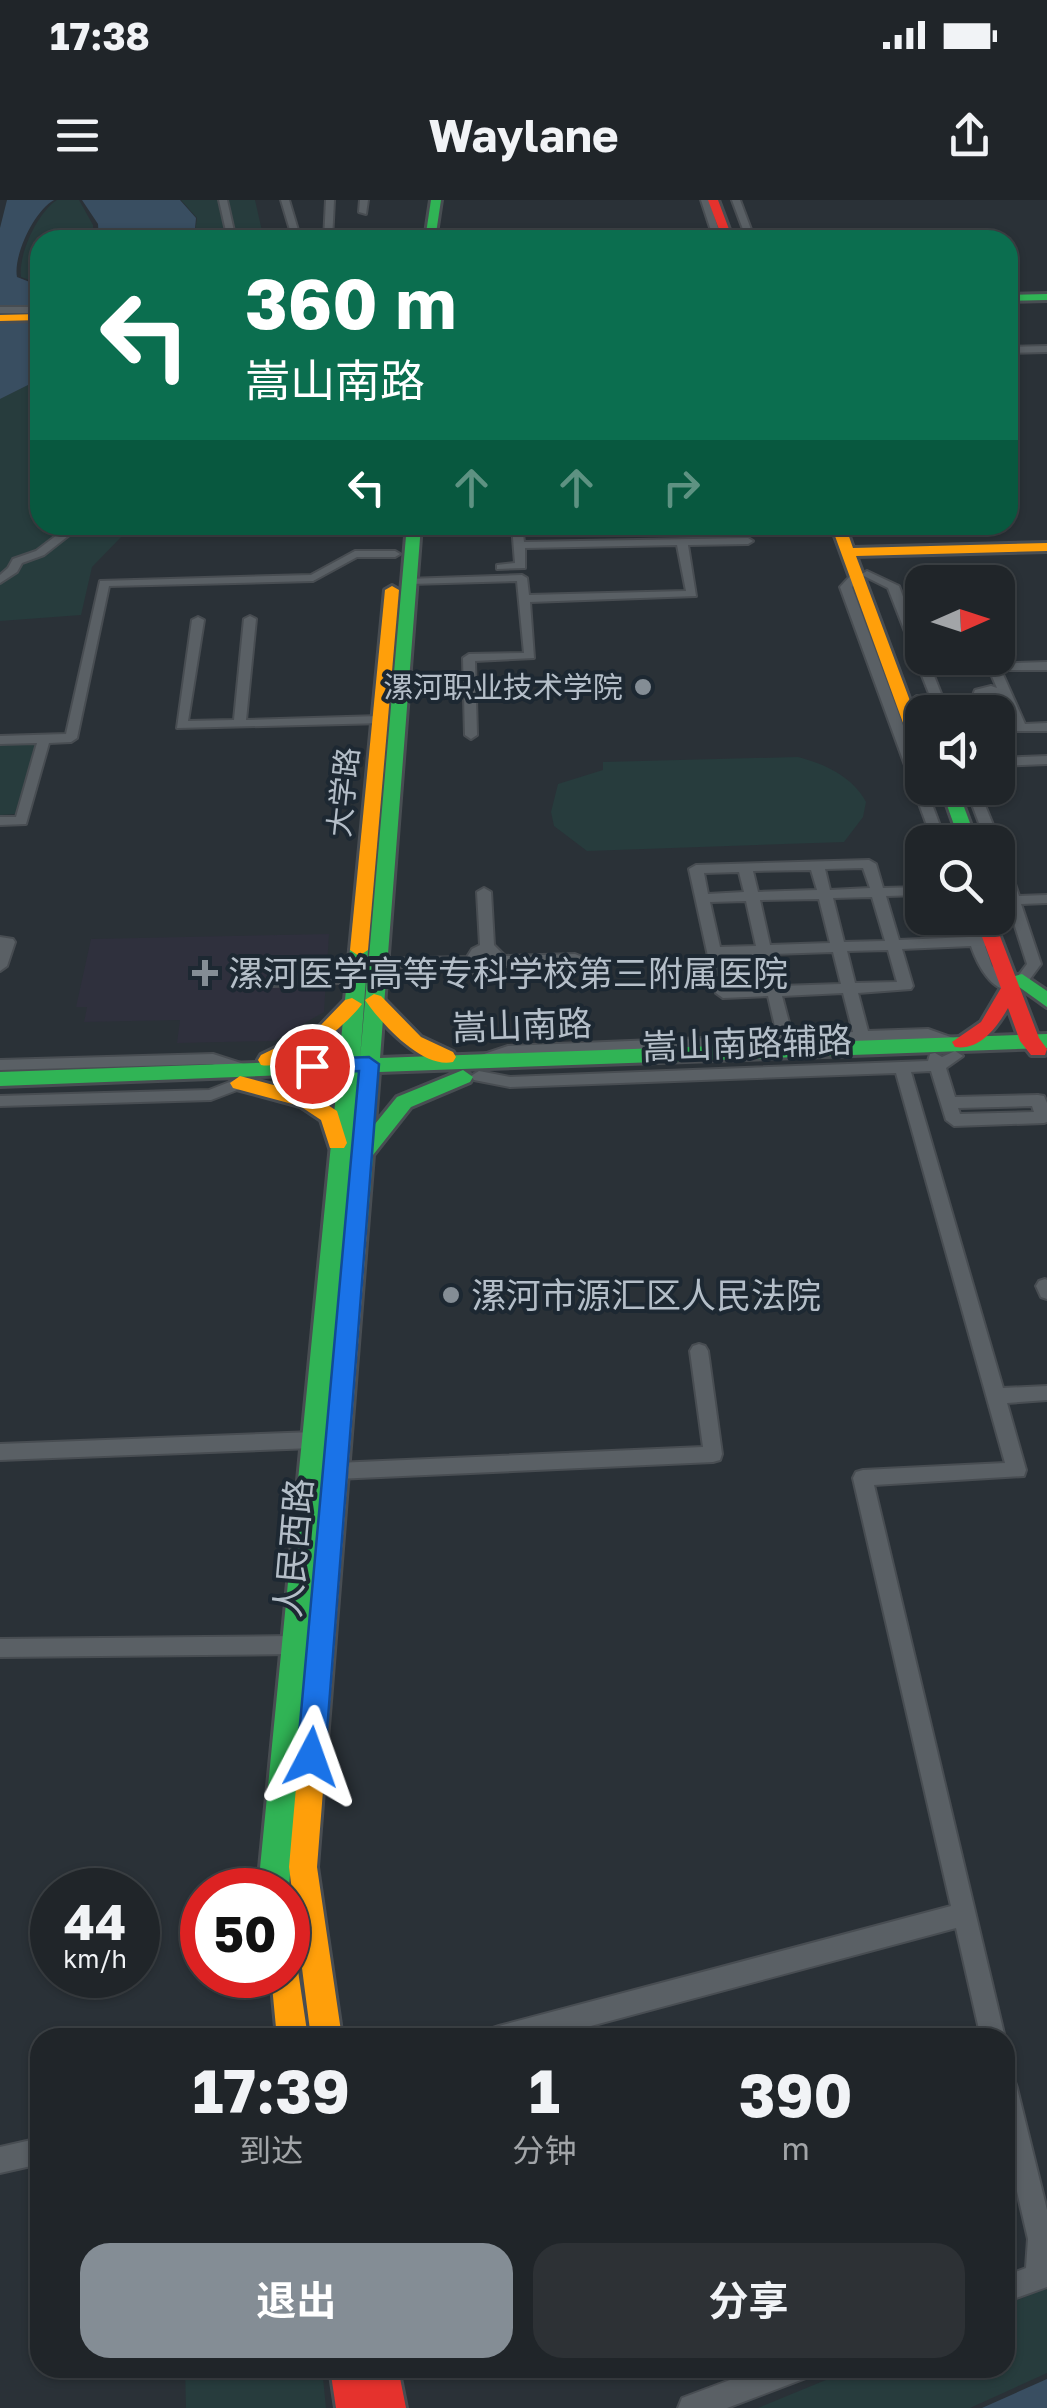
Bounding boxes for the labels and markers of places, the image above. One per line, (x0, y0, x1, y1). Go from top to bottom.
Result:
place label: 漯河职业技术学院 (383, 669, 623, 705)
marker: 漯河职业技术学院 (632, 676, 654, 698)
place label: 漯河医学高等专科学校第三附属医院 (228, 952, 788, 994)
marker: 漯河医学高等专科学校第三附属医院 (192, 960, 218, 986)
pin (270, 1024, 355, 1109)
place label: 漯河市源汇区人民法院 (471, 1274, 821, 1316)
marker: 漯河市源汇区人民法院 (440, 1284, 462, 1306)

